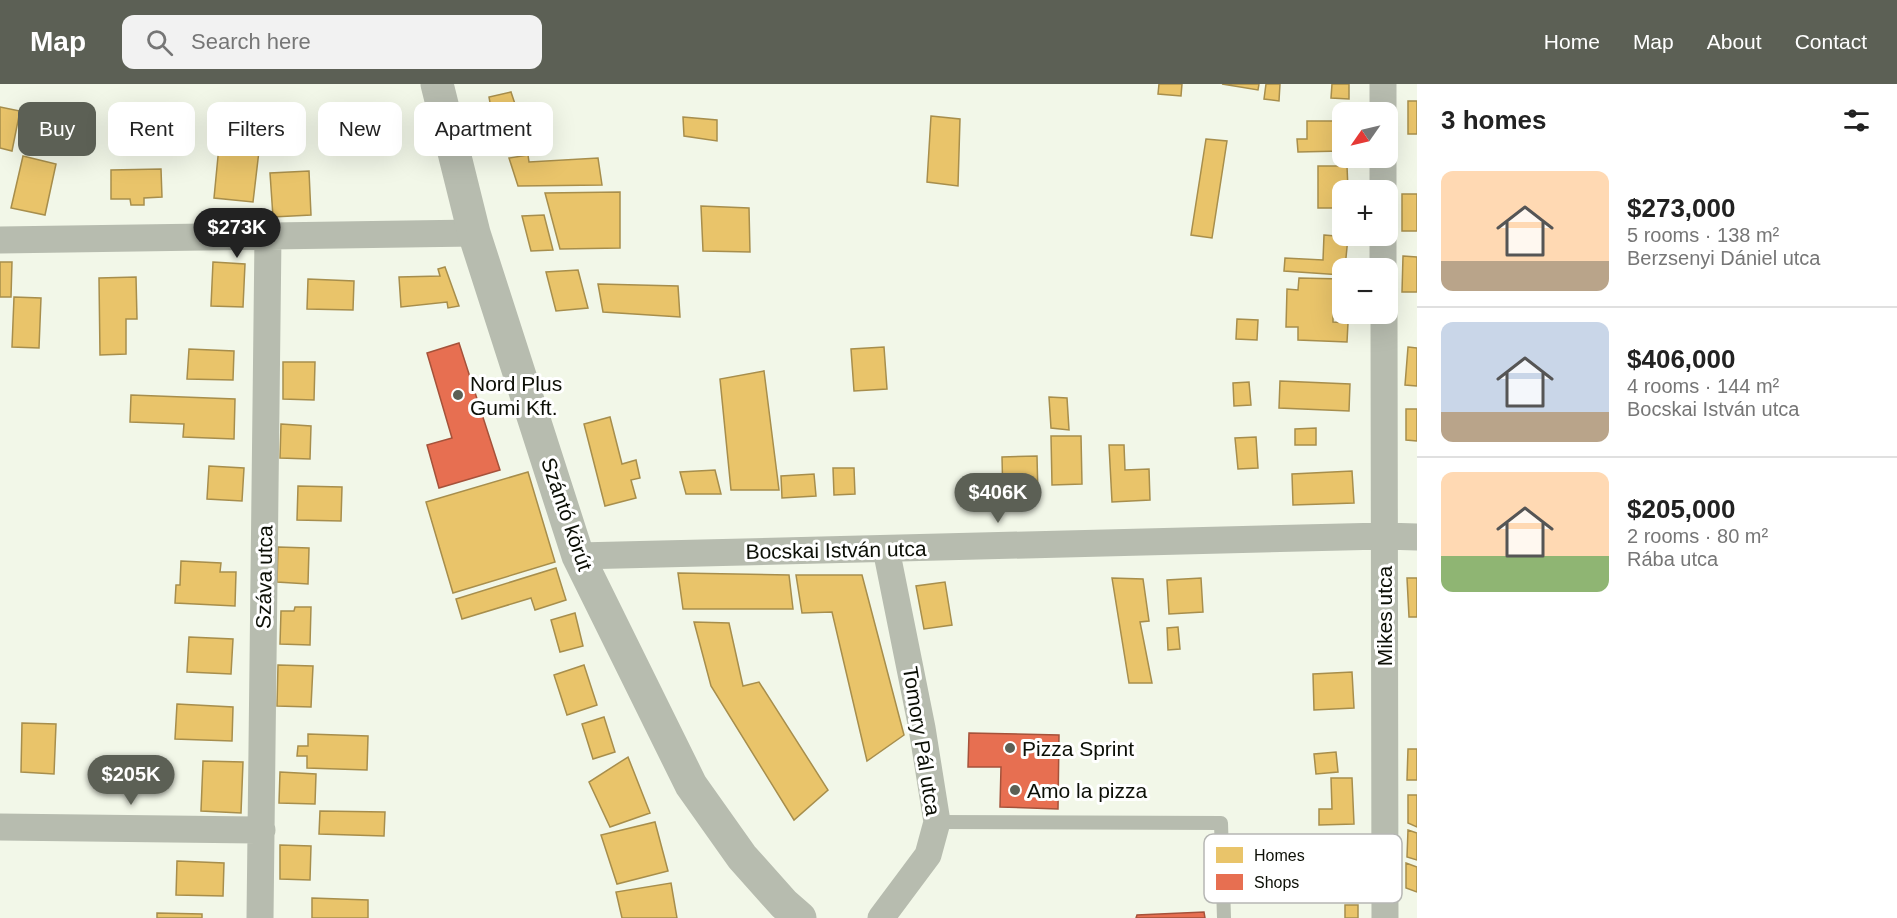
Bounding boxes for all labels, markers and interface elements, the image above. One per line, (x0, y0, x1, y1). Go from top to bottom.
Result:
search box (122, 15, 542, 69)
text: Map (30, 26, 86, 57)
icon: search (143, 26, 176, 59)
text: Search here (191, 29, 311, 54)
text: Home (1544, 30, 1600, 53)
text: Map (1633, 30, 1674, 53)
text: About (1707, 30, 1762, 53)
text: Contact (1795, 30, 1867, 53)
chip: Buy (18, 102, 96, 156)
chip: Rent (108, 102, 195, 156)
chip: Filters (207, 102, 306, 156)
chip: New (318, 102, 402, 156)
chip: Apartment (414, 102, 553, 156)
north arrow (1332, 102, 1398, 168)
map controls (1332, 102, 1398, 324)
icon: filters (1840, 104, 1873, 137)
text: 3 homes (1441, 105, 1547, 135)
button: + (1332, 180, 1398, 246)
text: $273,000 (1627, 193, 1735, 223)
icon: home (1489, 195, 1561, 267)
pin: $273K (195, 208, 279, 259)
text: $273K (208, 216, 266, 238)
text: 5 rooms · 138 m² (1627, 224, 1779, 246)
text: Berzsenyi Dániel utca (1627, 247, 1820, 269)
button: − (1332, 258, 1398, 324)
text: $406,000 (1627, 344, 1735, 374)
icon: home (1489, 346, 1561, 418)
place label: Nord Plus Gumi Kft. (470, 372, 562, 419)
text: 4 rooms · 144 m² (1627, 375, 1779, 397)
marker: Nord Plus Gumi Kft. (451, 388, 465, 402)
text: Bocskai István utca (1627, 398, 1799, 420)
street label: Szántó körút (537, 455, 597, 574)
pin: $406K (956, 473, 1040, 524)
text: $406K (969, 481, 1027, 503)
text: $205,000 (1627, 494, 1735, 524)
icon: home (1489, 496, 1561, 568)
street label: Száva utca (252, 525, 276, 629)
text: 2 rooms · 80 m² (1627, 525, 1768, 547)
street label: Bocskai István utca (745, 537, 927, 563)
text: Rába utca (1627, 548, 1718, 570)
street label: Mikes utca (1373, 566, 1396, 666)
street label: Tomory Pál utca (899, 665, 945, 817)
place label: Pizza Sprint (1022, 737, 1134, 760)
marker: Pizza Sprint (1003, 741, 1017, 755)
pin: $205K (89, 755, 173, 806)
text: $205K (102, 763, 160, 785)
place label: Amo la pizza (1027, 779, 1148, 802)
marker: Amo la pizza (1008, 783, 1022, 797)
legend (1204, 834, 1402, 903)
text: Homes (1254, 847, 1305, 864)
text: Shops (1254, 874, 1299, 891)

